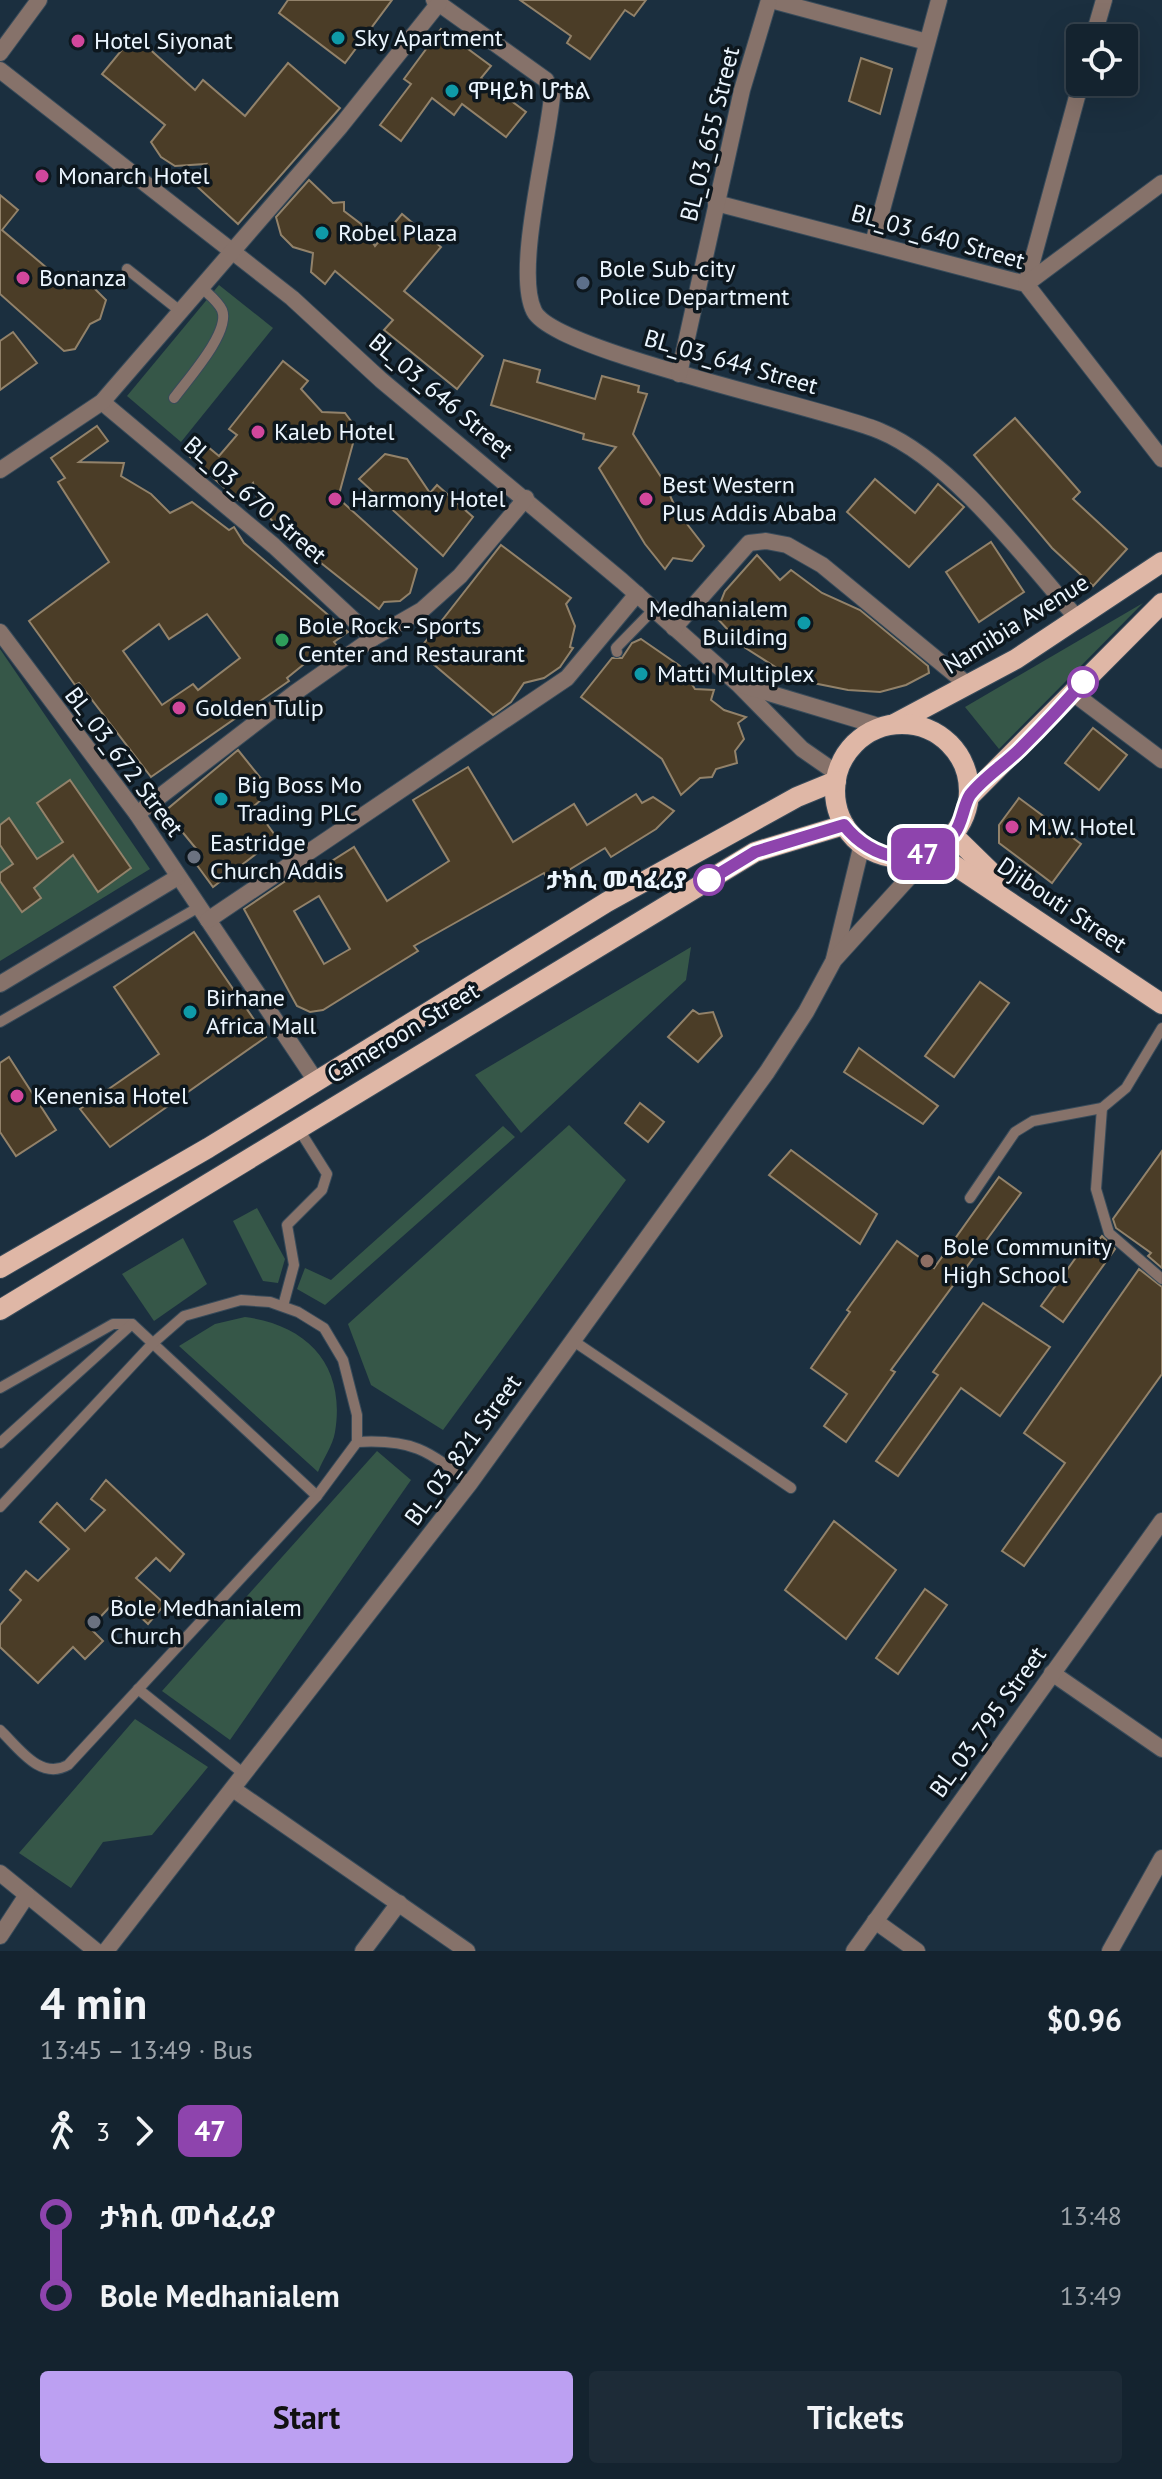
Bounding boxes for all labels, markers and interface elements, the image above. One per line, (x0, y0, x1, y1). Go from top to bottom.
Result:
place label: Sky Apartment (354, 22, 503, 53)
map controls (1066, 24, 1138, 96)
button: locate (1066, 24, 1138, 96)
place label: Hotel Siyonat (94, 25, 233, 56)
marker: Sky Apartment (329, 29, 347, 47)
marker: Hotel Siyonat (69, 32, 87, 50)
street label: BL_03_655 Street (673, 43, 746, 225)
place label: ሞዛይክ ሆቴል (468, 75, 591, 106)
marker: ሞዛይክ ሆቴል (443, 82, 461, 100)
place label: Monarch Hotel (58, 160, 209, 191)
marker: Monarch Hotel (33, 167, 51, 185)
street label: BL_03_640 Street (848, 197, 1029, 276)
place label: Robel Plaza (338, 217, 458, 248)
marker: Robel Plaza (313, 224, 331, 242)
place label: Bole Sub-city Police Department (599, 253, 789, 312)
place label: Bonanza (39, 262, 127, 293)
marker: Bonanza (14, 269, 32, 287)
marker: Bole Sub-city Police Department (574, 274, 592, 292)
street label: BL_03_644 Street (641, 322, 822, 401)
street label: BL_03_646 Street (363, 326, 520, 465)
place label: Kaleb Hotel (274, 416, 395, 447)
marker: Kaleb Hotel (249, 423, 267, 441)
street label: BL_03_670 Street (178, 429, 333, 570)
place label: Best Western Plus Addis Ababa (662, 469, 837, 528)
place label: Harmony Hotel (351, 483, 505, 514)
marker: Harmony Hotel (326, 490, 344, 508)
marker: Best Western Plus Addis Ababa (637, 490, 655, 508)
street label: Namibia Avenue (937, 566, 1094, 681)
place label: Medhanialem Building (649, 593, 788, 652)
place label: Bole Rock - Sports Center and Restaurant (298, 610, 525, 669)
marker: Medhanialem Building (795, 614, 813, 632)
marker: Bole Rock - Sports Center and Restaurant (273, 631, 291, 649)
place label: Matti Multiplex (657, 658, 815, 689)
marker: Matti Multiplex (632, 665, 650, 683)
unlabelled marker (1068, 667, 1098, 697)
street label: BL_03_672 Street (58, 681, 191, 843)
place label: Golden Tulip (195, 692, 324, 723)
marker: Golden Tulip (170, 699, 188, 717)
place label: Big Boss Mo Trading PLC (237, 769, 362, 828)
marker: Big Boss Mo Trading PLC (212, 790, 230, 808)
place label: M.W. Hotel (1028, 811, 1135, 842)
marker: M.W. Hotel (1003, 818, 1021, 836)
place label: Eastridge Church Addis (210, 827, 344, 886)
line badge: 47 (887, 828, 959, 880)
text: 47 (907, 835, 939, 872)
marker: Eastridge Church Addis (185, 848, 203, 866)
street label: Djibouti Street (992, 850, 1133, 959)
place label: ታክሲ መሳፈሪያ (547, 864, 687, 895)
marker: ታክሲ መሳፈሪያ (694, 865, 724, 895)
street label: Cameroon Street (321, 975, 484, 1090)
place label: Birhane Africa Mall (206, 982, 316, 1041)
marker: Birhane Africa Mall (181, 1003, 199, 1021)
place label: Kenenisa Hotel (33, 1080, 188, 1111)
marker: Kenenisa Hotel (8, 1087, 26, 1105)
place label: Bole Community High School (943, 1231, 1112, 1290)
marker: Bole Community High School (918, 1252, 936, 1270)
street label: BL_03_821 Street (397, 1368, 528, 1531)
place label: Bole Medhanialem Church (110, 1592, 302, 1651)
marker: Bole Medhanialem Church (85, 1613, 103, 1631)
street label: BL_03_795 Street (922, 1640, 1053, 1803)
text: 4 min (40, 1974, 147, 2031)
text: $0.96 (1047, 2000, 1122, 2039)
text: 13:45 – 13:49 · Bus (40, 2033, 253, 2066)
icon: walk (40, 2109, 84, 2153)
icon: forward (122, 2109, 166, 2153)
text: 47 (194, 2112, 226, 2149)
text: 3 (96, 2115, 110, 2148)
text: ታክሲ መሳፈሪያ (100, 2196, 275, 2235)
text: 13:48 (1060, 2199, 1122, 2232)
text: Bole Medhanialem (100, 2276, 340, 2315)
text: 13:49 (1060, 2279, 1122, 2312)
button: Start (40, 2371, 573, 2463)
button: Tickets (589, 2371, 1122, 2463)

